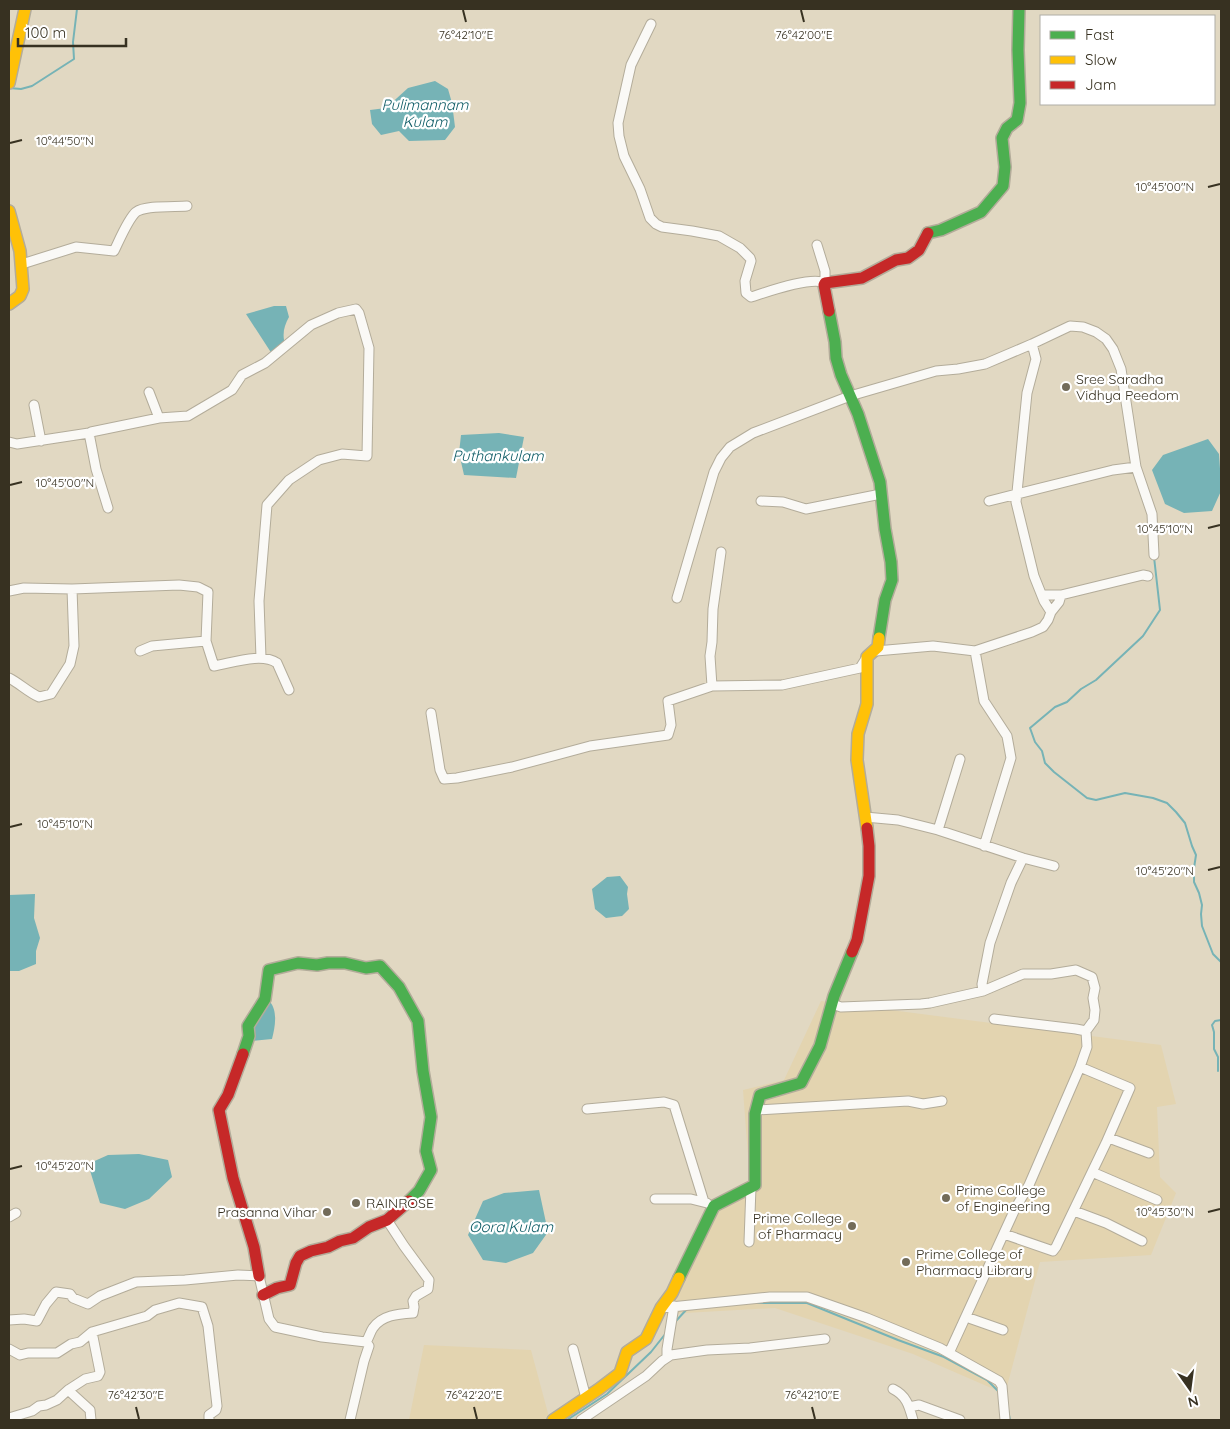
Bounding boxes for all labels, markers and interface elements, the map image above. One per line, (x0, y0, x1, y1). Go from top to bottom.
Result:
scale bar (18, 15, 125, 47)
legend (1040, 15, 1215, 105)
text: 100 m (25, 23, 66, 42)
text: Fast (1085, 25, 1114, 44)
text: 76°42'10"E (439, 27, 493, 42)
text: 76°42'00"E (775, 27, 833, 42)
text: Slow (1085, 50, 1117, 69)
text: Jam (1085, 75, 1116, 94)
water label: Pulimannam Kulam (382, 95, 469, 131)
text: 10°44'50"N (36, 133, 94, 148)
text: 10°45'00"N (1136, 179, 1194, 194)
place label: Sree Saradha Vidhya Peedom (1076, 370, 1179, 404)
marker: Sree Saradha Vidhya Peedom (1060, 381, 1072, 393)
water label: Puthankulam (452, 446, 544, 465)
text: 10°45'00"N (36, 475, 94, 490)
text: 10°45'10"N (1137, 521, 1193, 536)
text: 10°45'10"N (37, 816, 93, 831)
text: 10°45'20"N (1136, 863, 1194, 878)
text: 10°45'20"N (36, 1158, 94, 1173)
place label: Prime College of Engineering (956, 1181, 1050, 1215)
marker: Prime College of Engineering (940, 1192, 952, 1204)
place label: RAINROSE (366, 1194, 434, 1212)
marker: RAINROSE (350, 1197, 362, 1209)
place label: Prasanna Vihar (217, 1203, 318, 1221)
text: 10°45'30"N (1136, 1204, 1194, 1219)
marker: Prasanna Vihar (321, 1206, 333, 1218)
place label: Prime College of Pharmacy (753, 1209, 842, 1243)
water label: Oora Kulam (469, 1217, 553, 1236)
marker: Prime College of Pharmacy (846, 1220, 858, 1232)
place label: Prime College of Pharmacy Library (916, 1245, 1032, 1279)
marker: Prime College of Pharmacy Library (900, 1256, 912, 1268)
north arrow (1165, 1364, 1215, 1414)
text: 76°42'30"E (108, 1387, 164, 1402)
text: 76°42'20"E (446, 1387, 503, 1402)
text: 76°42'10"E (785, 1387, 839, 1402)
text: N (1186, 1392, 1200, 1412)

